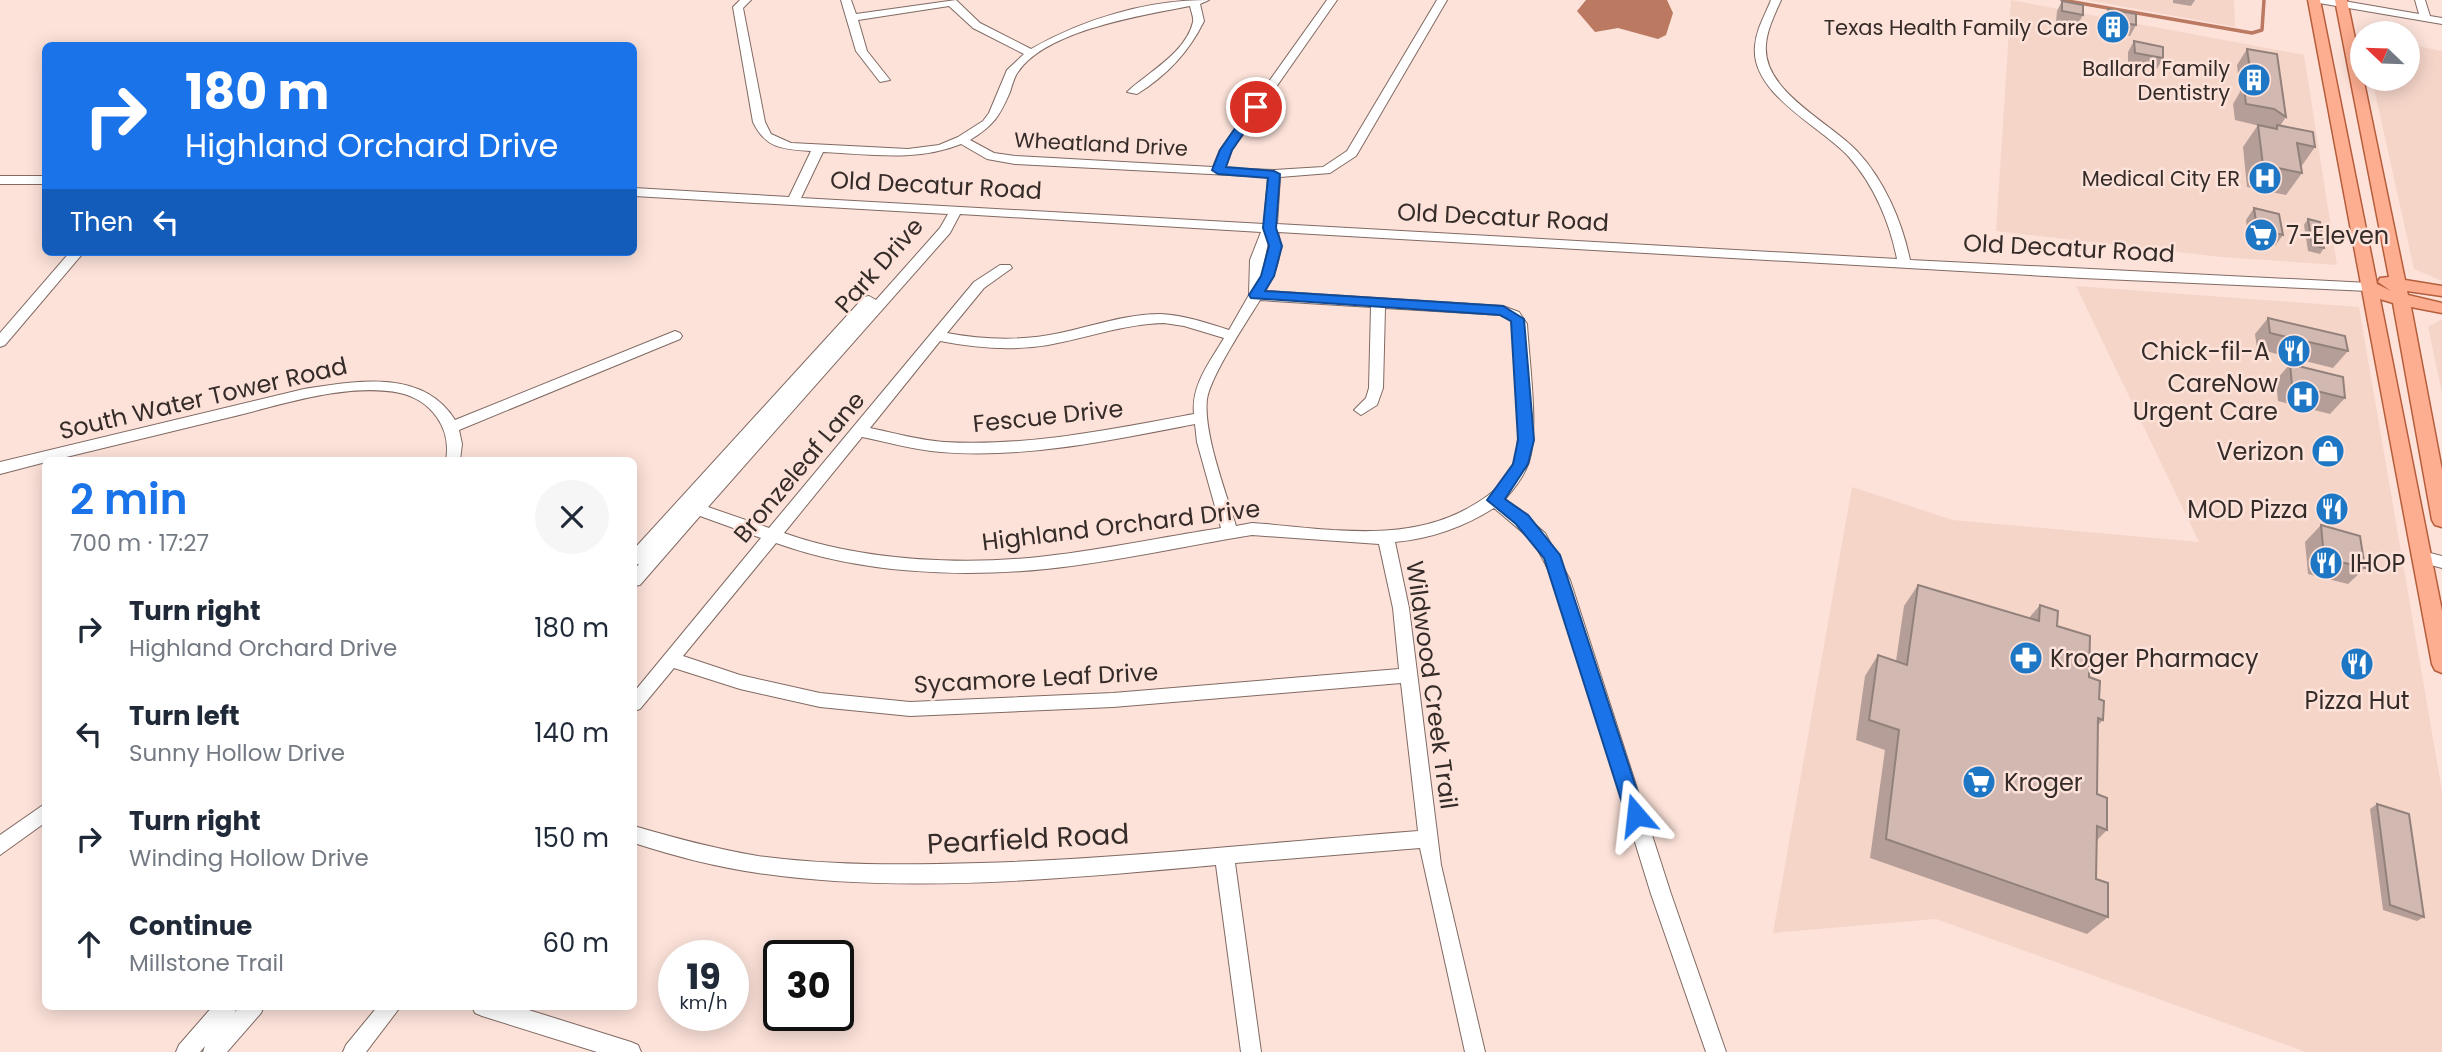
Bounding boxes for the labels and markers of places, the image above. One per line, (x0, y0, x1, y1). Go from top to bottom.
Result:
building icon: Texas Health Family Care (2094, 8, 2132, 46)
place label: Texas Health Family Care (1824, 13, 2088, 42)
place label: Ballard Family Dentistry (2082, 54, 2230, 107)
building icon: Ballard Family Dentistry (2235, 61, 2273, 99)
pin (1226, 77, 1286, 137)
hospital icon: Medical City ER (2246, 159, 2284, 197)
place label: Medical City ER (2082, 164, 2240, 193)
supermarket icon: 7-Eleven (2242, 216, 2280, 254)
place label: 7-Eleven (2286, 219, 2389, 252)
restaurant icon: Chick-fil-A (2275, 332, 2313, 370)
place label: Chick-fil-A (2141, 335, 2270, 368)
place label: CareNow Urgent Care (2133, 367, 2278, 428)
hospital icon: CareNow Urgent Care (2284, 378, 2322, 416)
shop icon: Verizon (2309, 432, 2347, 470)
place label: Verizon (2216, 435, 2304, 468)
restaurant icon: MOD Pizza (2313, 490, 2351, 528)
place label: MOD Pizza (2187, 493, 2308, 526)
restaurant icon: IHOP (2307, 544, 2345, 582)
place label: IHOP (2350, 547, 2405, 580)
pharmacy icon: Kroger Pharmacy (2007, 639, 2045, 677)
place label: Kroger Pharmacy (2050, 642, 2259, 675)
restaurant icon: Pizza Hut (2338, 645, 2376, 683)
place label: Pizza Hut (2305, 684, 2409, 717)
supermarket icon: Kroger (1960, 763, 1998, 801)
place label: Kroger (2004, 766, 2083, 799)

